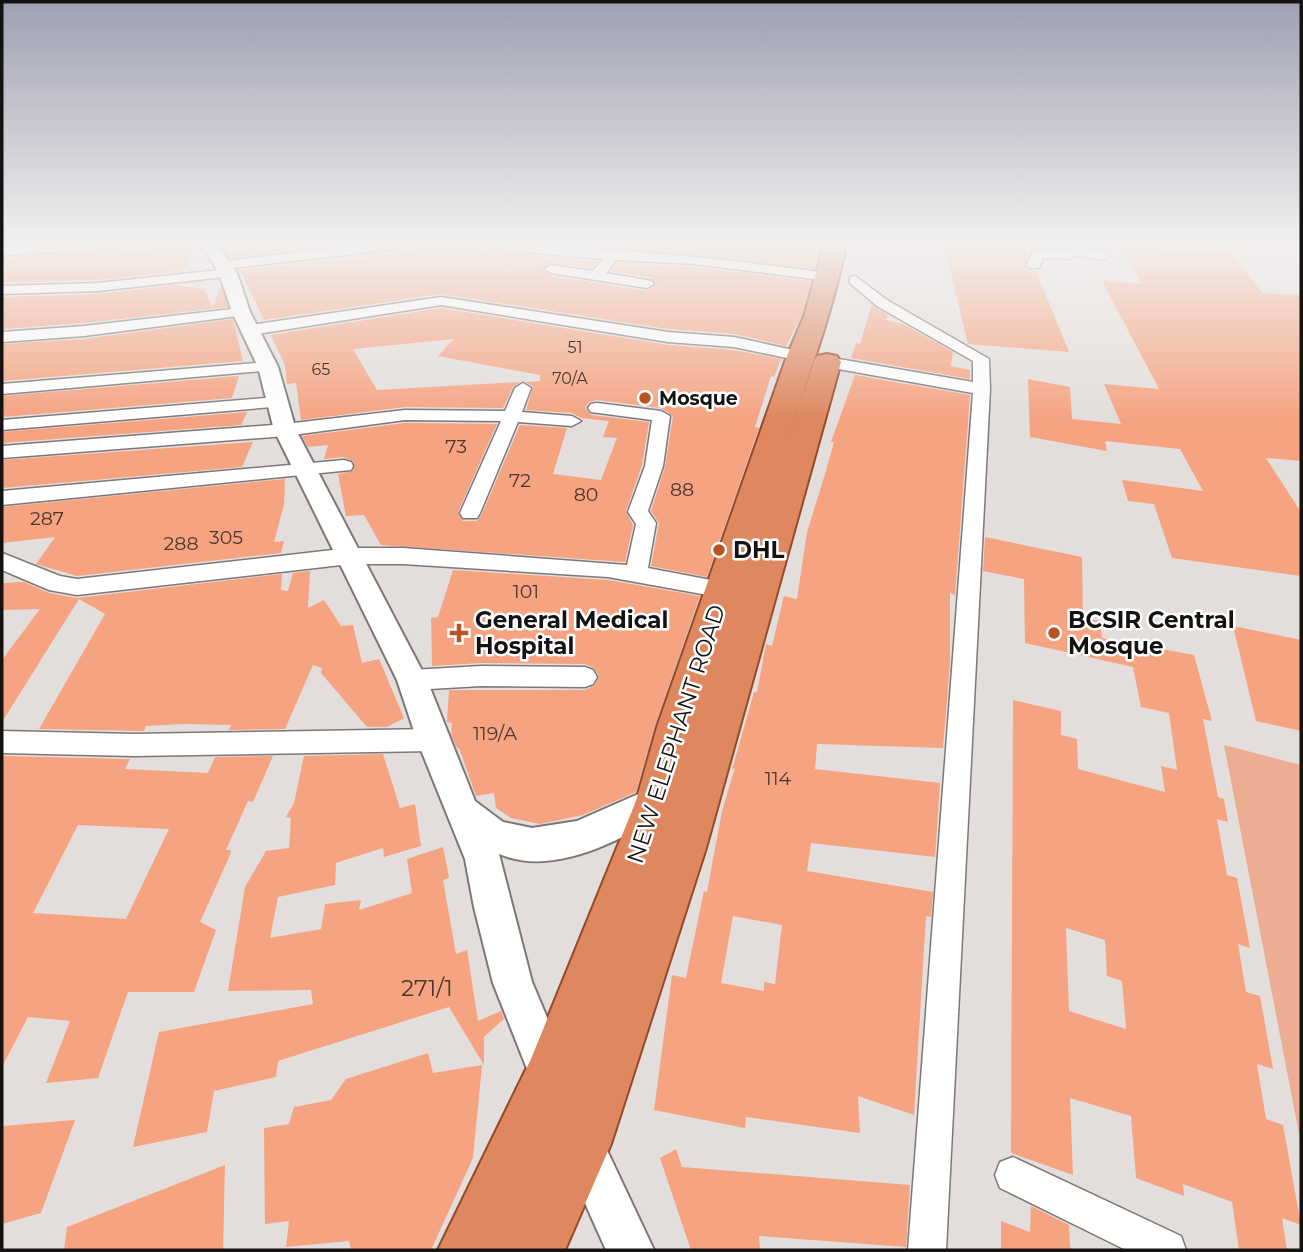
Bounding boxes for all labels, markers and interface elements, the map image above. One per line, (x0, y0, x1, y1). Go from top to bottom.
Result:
house number: 51 (568, 338, 582, 357)
house number: 65 (312, 360, 330, 379)
house number: 70/A (552, 369, 588, 388)
place label: Mosque (659, 387, 738, 410)
marker: Mosque (637, 390, 653, 406)
house number: 73 (445, 435, 467, 458)
house number: 72 (509, 469, 531, 492)
house number: 88 (670, 478, 694, 501)
house number: 80 (574, 483, 598, 506)
house number: 287 (30, 507, 64, 530)
house number: 305 (209, 526, 243, 549)
house number: 288 (163, 532, 199, 555)
place label: DHL (733, 536, 785, 564)
marker: DHL (711, 542, 727, 558)
house number: 101 (513, 580, 539, 603)
street label: NEW ELEPHANT ROAD (621, 601, 731, 867)
place label: General Medical Hospital (475, 606, 668, 660)
place label: BCSIR Central Mosque (1068, 606, 1235, 660)
marker: General Medical Hospital (449, 623, 469, 643)
marker: BCSIR Central Mosque (1046, 625, 1062, 641)
house number: 119/A (473, 722, 517, 745)
house number: 114 (765, 767, 792, 790)
house number: 271/1 (401, 974, 453, 1002)

